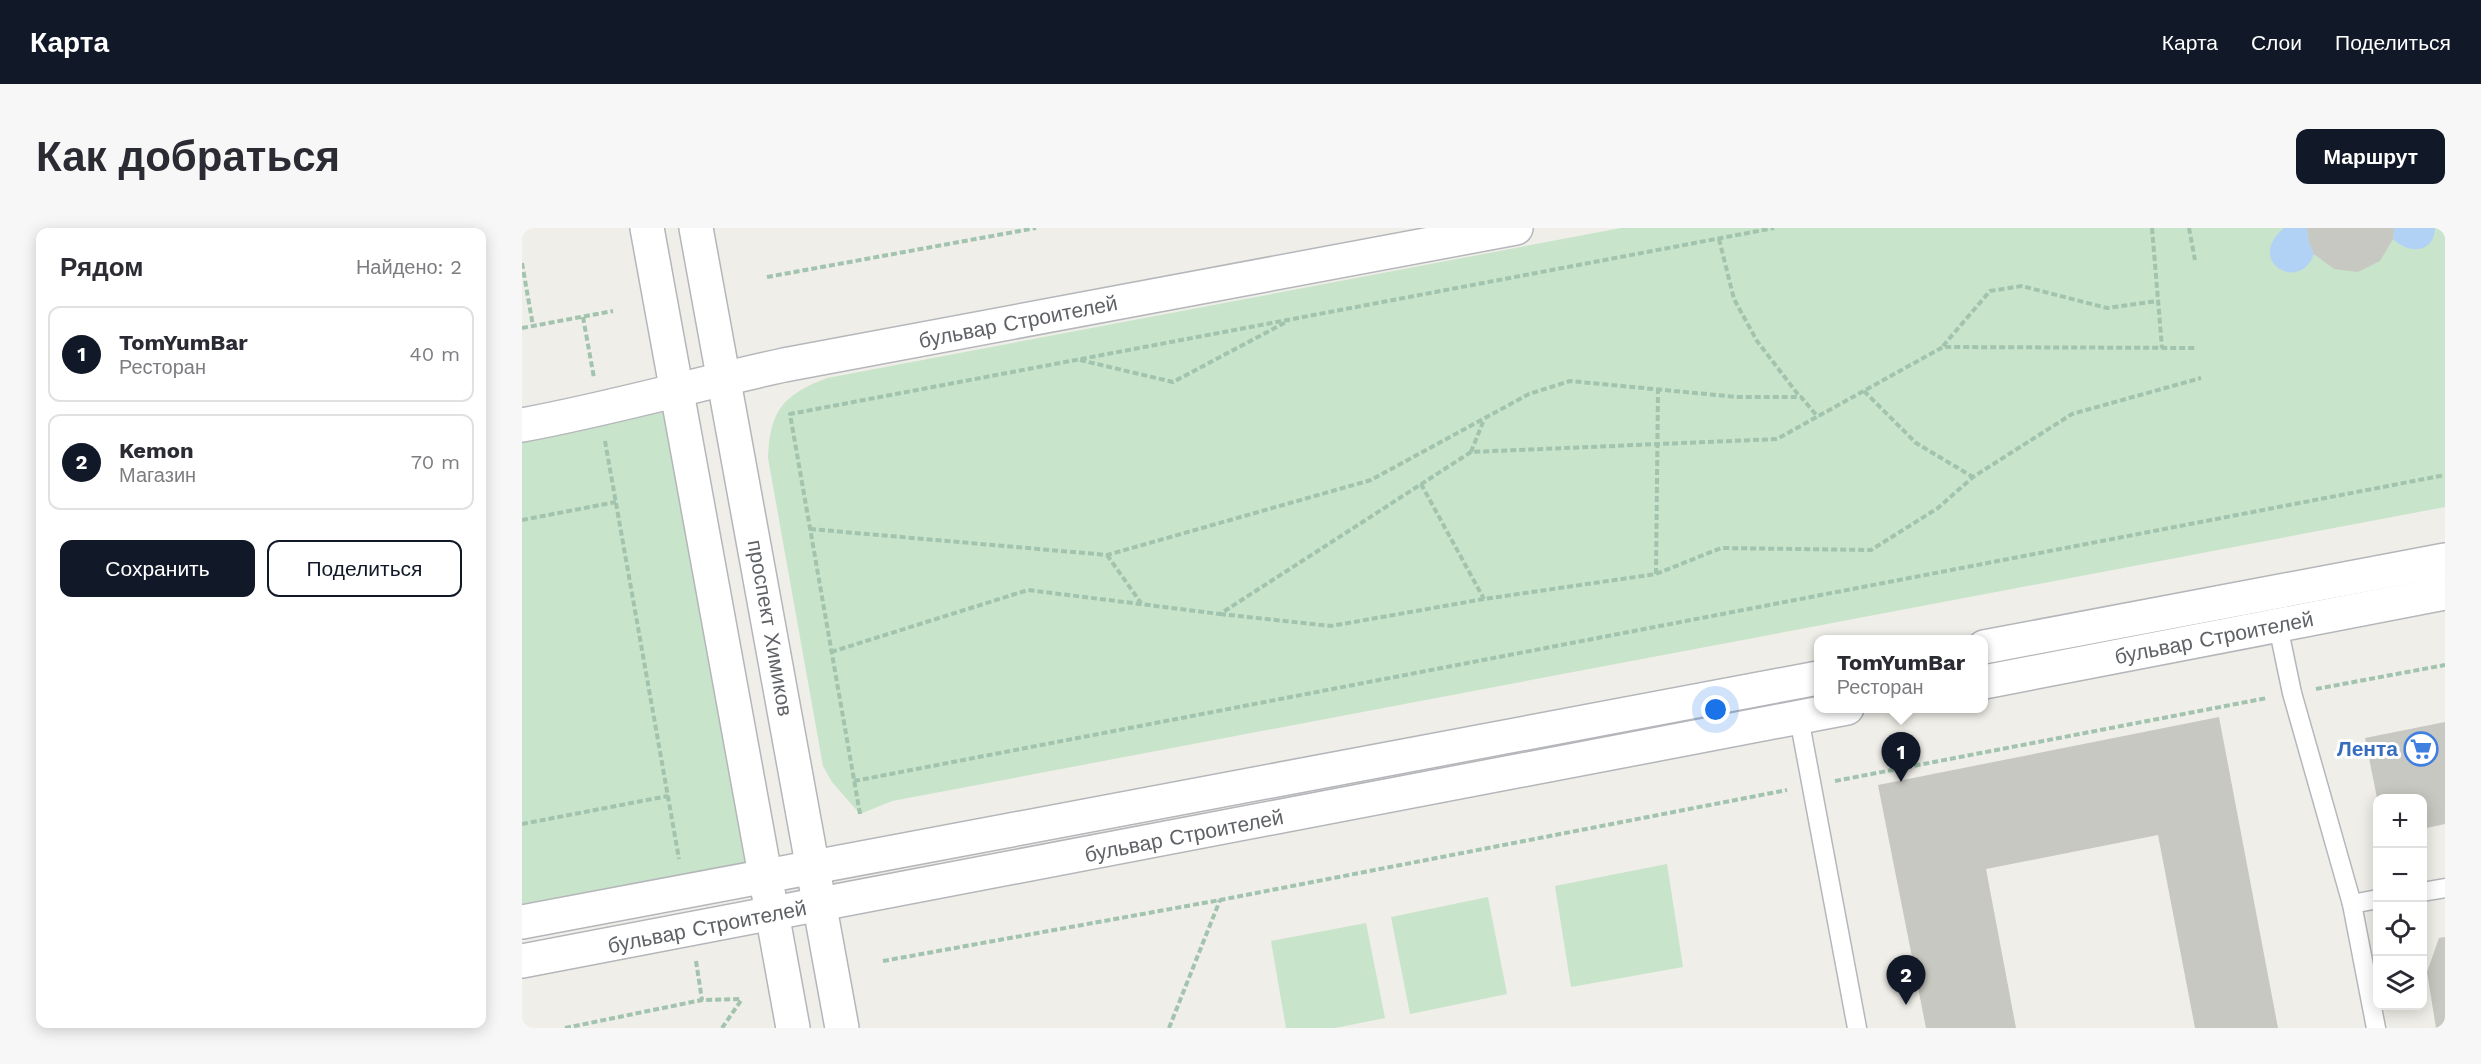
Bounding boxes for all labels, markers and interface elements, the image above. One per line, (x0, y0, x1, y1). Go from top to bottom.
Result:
text: Карта (30, 26, 109, 59)
text: Карта (2162, 30, 2218, 55)
text: Слои (2251, 30, 2302, 55)
text: Поделиться (2335, 30, 2451, 55)
button: Маршрут (2296, 129, 2445, 184)
text: Как добраться (36, 132, 340, 181)
text: Рядом (60, 252, 143, 282)
text: Найдено: 2 (356, 255, 462, 279)
street label: бульвар Строителей (916, 290, 1120, 353)
text: TomYumBar (119, 330, 248, 355)
text: 1 (77, 342, 86, 366)
text: 40 m (409, 342, 460, 366)
text: Ресторан (119, 355, 206, 379)
text: Kemon (119, 438, 194, 463)
text: 2 (76, 450, 87, 474)
text: 70 m (411, 450, 460, 474)
text: Магазин (119, 463, 196, 487)
street label: проспект Химиков (743, 538, 798, 718)
button: Сохранить (60, 540, 255, 597)
button: Поделиться (267, 540, 462, 597)
street label: бульвар Строителей (2112, 606, 2316, 669)
popup (1814, 635, 1988, 713)
text: TomYumBar (1837, 650, 1965, 675)
text: Ресторан (1837, 675, 1924, 699)
your location (1701, 695, 1730, 724)
supermarket icon: Лента (2403, 731, 2439, 767)
pin: 1 (1882, 732, 1920, 782)
place label: Лента (2337, 736, 2398, 761)
map controls (2373, 794, 2427, 1010)
button: + (2373, 794, 2427, 848)
street label: бульвар Строителей (1082, 804, 1286, 867)
button: − (2373, 848, 2427, 902)
street label: бульвар Строителей (605, 895, 809, 958)
button: locate (2373, 902, 2427, 956)
pin: 2 (1886, 956, 1926, 1005)
button: layers (2373, 956, 2427, 1010)

